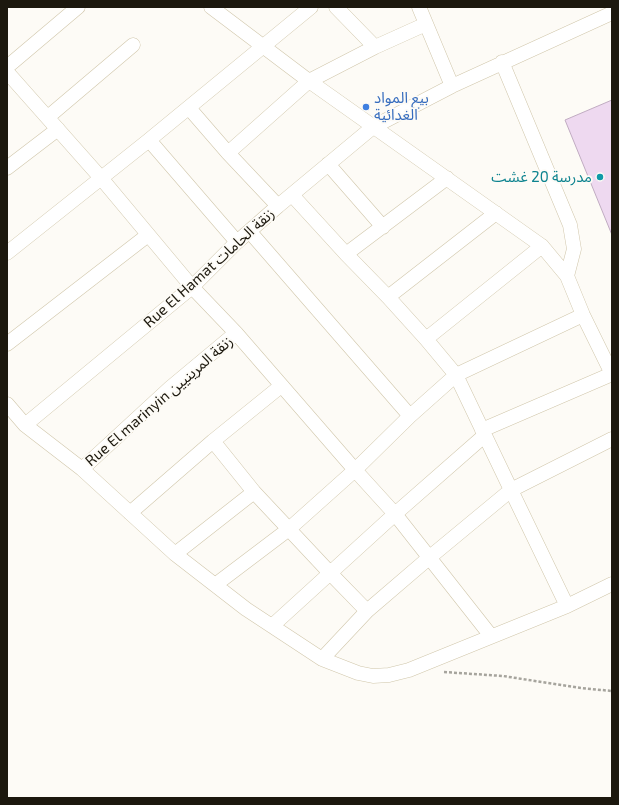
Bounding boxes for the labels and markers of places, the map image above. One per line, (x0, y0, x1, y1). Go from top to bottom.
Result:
place label: بيع المواد الغدائية (374, 89, 429, 124)
marker: بيع المواد الغدائية (361, 102, 371, 112)
place label: مدرسة 20 غشت (491, 168, 592, 186)
marker: مدرسة 20 غشت (595, 172, 605, 182)

